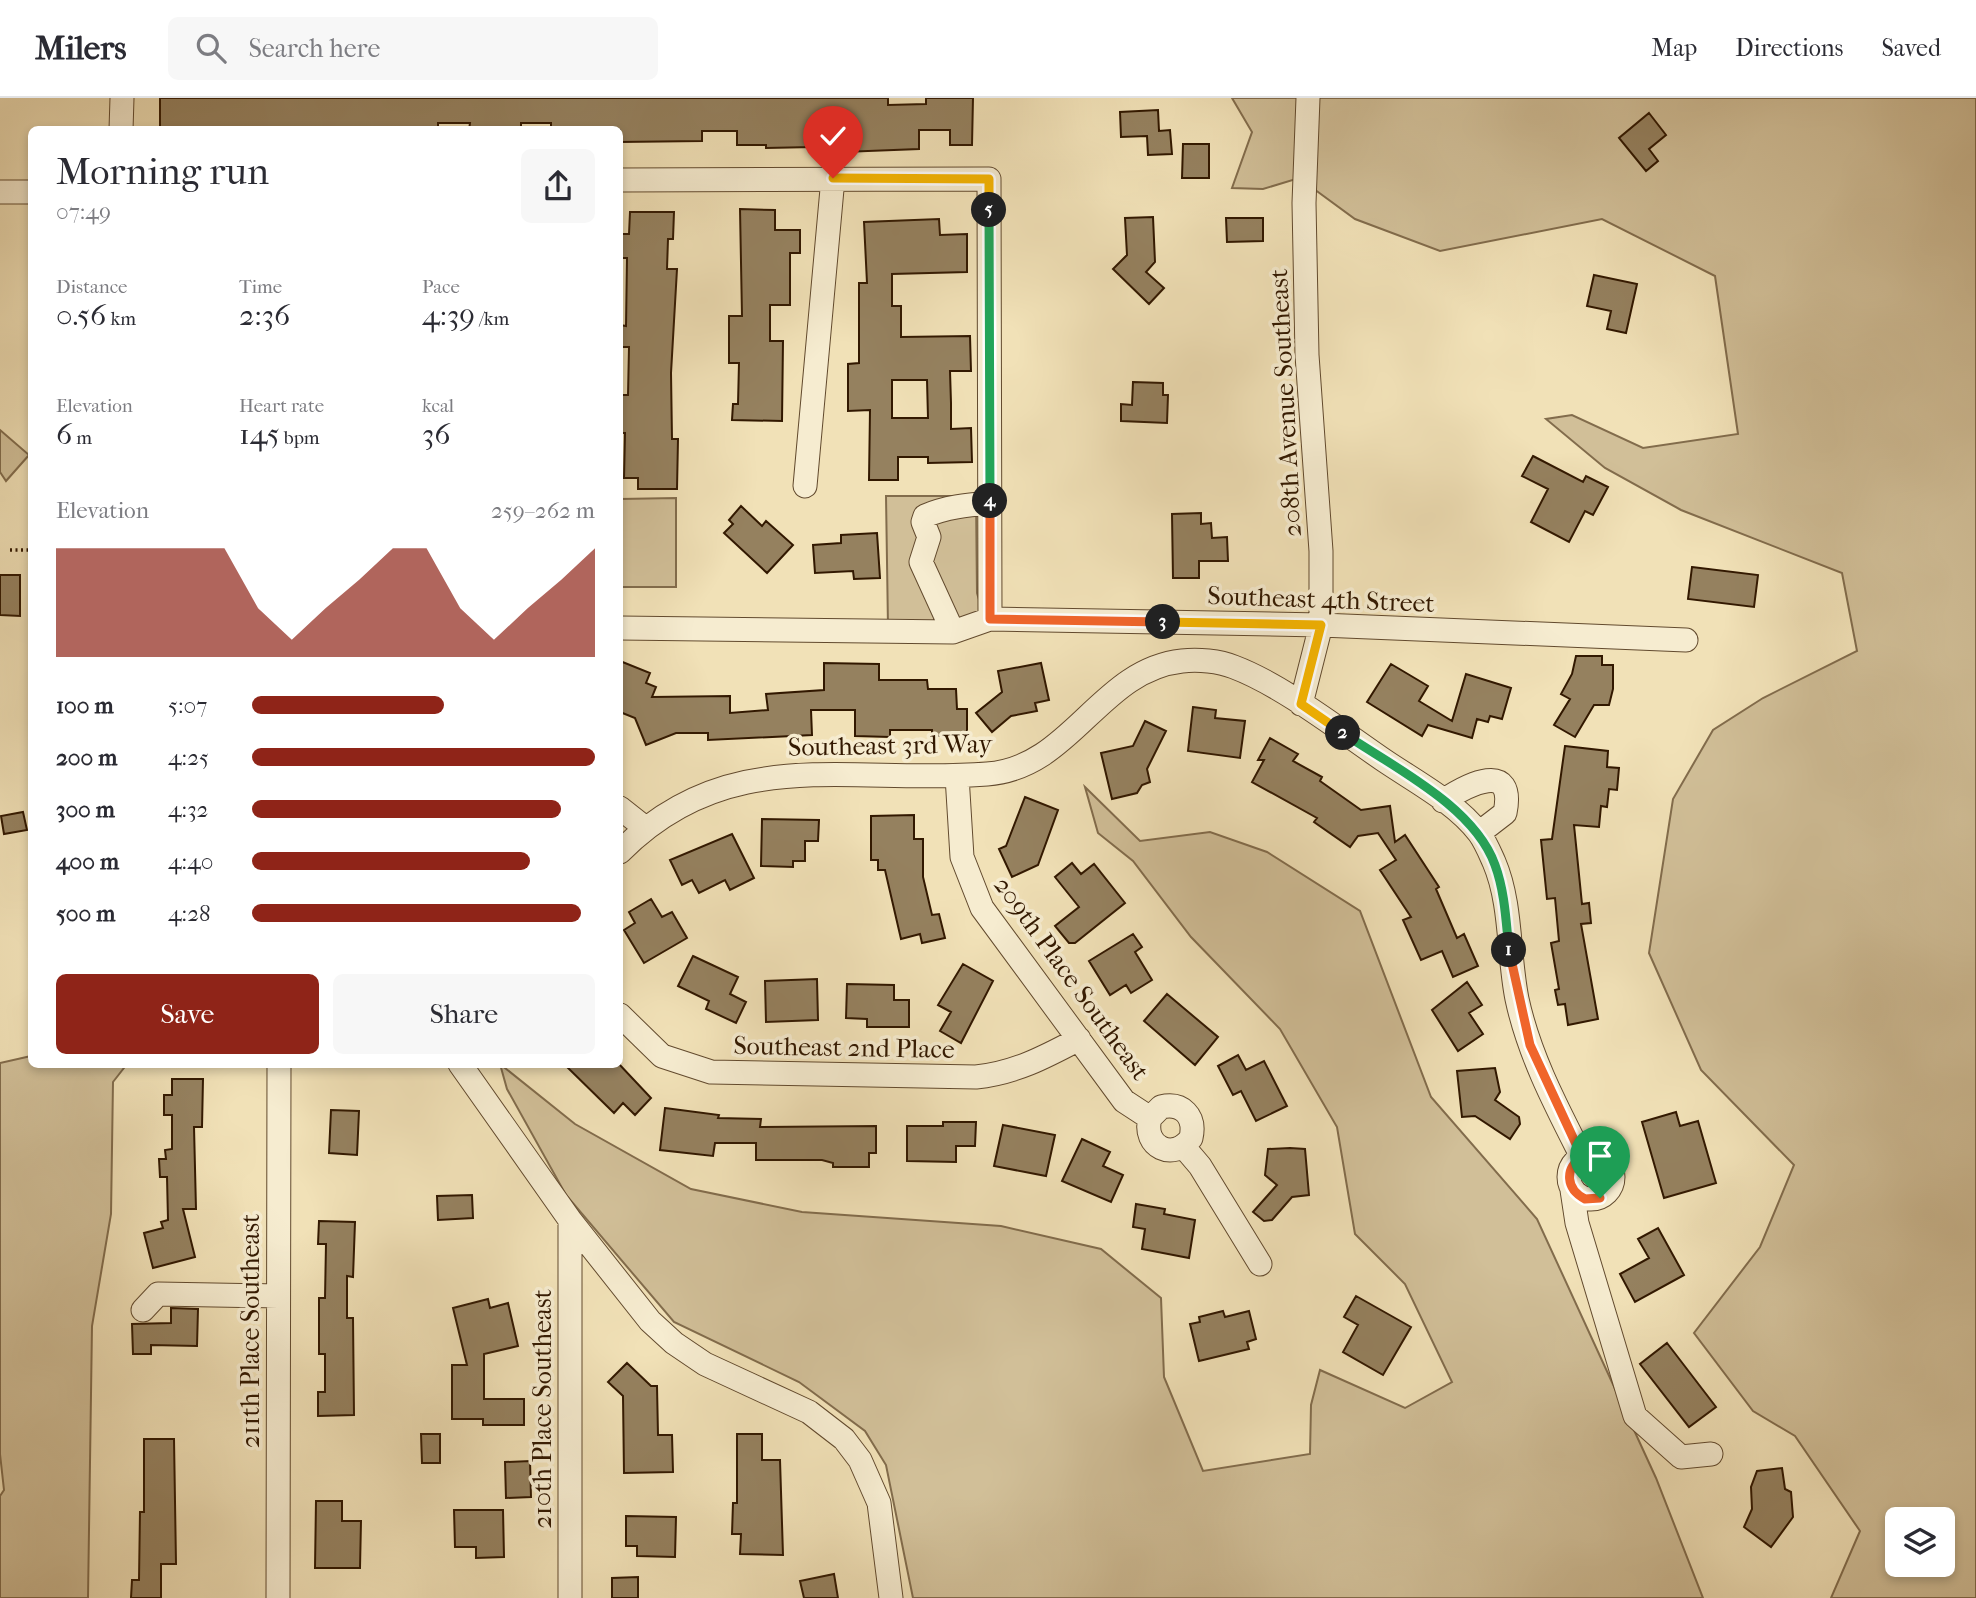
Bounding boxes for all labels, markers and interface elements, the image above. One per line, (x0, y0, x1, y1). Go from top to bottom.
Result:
search box (168, 17, 658, 80)
text: Milers (35, 29, 126, 68)
icon: search (192, 29, 230, 67)
text: Search here (248, 33, 380, 64)
text: Map (1651, 34, 1697, 62)
text: Directions (1735, 34, 1843, 62)
text: Saved (1881, 34, 1941, 62)
pin (803, 106, 863, 178)
icon: check (814, 117, 852, 155)
text: Morning run (56, 149, 269, 194)
button: share (521, 149, 595, 223)
pin: 5 (972, 192, 1006, 228)
text: 07:49 (56, 198, 111, 225)
text: 5 (984, 198, 993, 220)
street label: 208th Avenue Southeast (1263, 268, 1308, 538)
text: Distance (56, 276, 127, 298)
text: Time (239, 276, 282, 298)
text: Pace (422, 276, 460, 298)
text: 0.56 (56, 298, 106, 333)
text: 2:36 (239, 298, 290, 333)
text: 4:39 (422, 298, 475, 333)
text: km (106, 308, 136, 330)
text: /km (475, 308, 509, 330)
text: Elevation (56, 395, 133, 417)
text: Heart rate (239, 395, 324, 417)
text: kcal (422, 395, 454, 417)
text: 6 (56, 417, 72, 452)
text: 145 (239, 417, 280, 452)
text: 36 (422, 417, 451, 452)
text: m (72, 427, 92, 449)
text: bpm (280, 427, 320, 449)
pin: 4 (972, 484, 1007, 518)
text: 4 (984, 489, 995, 511)
text: Elevation (56, 497, 149, 524)
text: 259–262 m (491, 497, 595, 524)
street label: Southeast 4th Street (1207, 580, 1436, 619)
pin: 3 (1146, 604, 1180, 640)
text: 3 (1159, 610, 1166, 632)
text: 100 m (56, 692, 114, 719)
text: 5:07 (168, 692, 207, 719)
pin: 2 (1326, 716, 1360, 750)
text: 2 (1338, 721, 1347, 743)
street label: Southeast 3rd Way (788, 728, 994, 763)
text: 200 m (56, 744, 117, 771)
text: 4:25 (168, 744, 209, 771)
text: 300 m (56, 796, 115, 823)
text: 4:32 (168, 796, 208, 823)
text: 400 m (56, 848, 119, 875)
text: 4:40 (168, 848, 213, 875)
street label: 209th Place Southeast (987, 870, 1156, 1087)
text: 500 m (56, 900, 115, 927)
text: 4:28 (168, 900, 211, 927)
pin: 1 (1492, 932, 1526, 968)
text: 1 (1505, 938, 1512, 960)
button: Save (56, 974, 319, 1054)
button: Share (333, 974, 595, 1054)
street label: Southeast 2nd Place (733, 1030, 955, 1065)
pin (1570, 1126, 1630, 1198)
icon: arrive (1581, 1137, 1619, 1175)
street label: 211th Place Southeast (235, 1213, 266, 1448)
street label: 210th Place Southeast (527, 1288, 558, 1529)
map controls (1885, 1507, 1955, 1577)
button: layers (1885, 1507, 1955, 1577)

